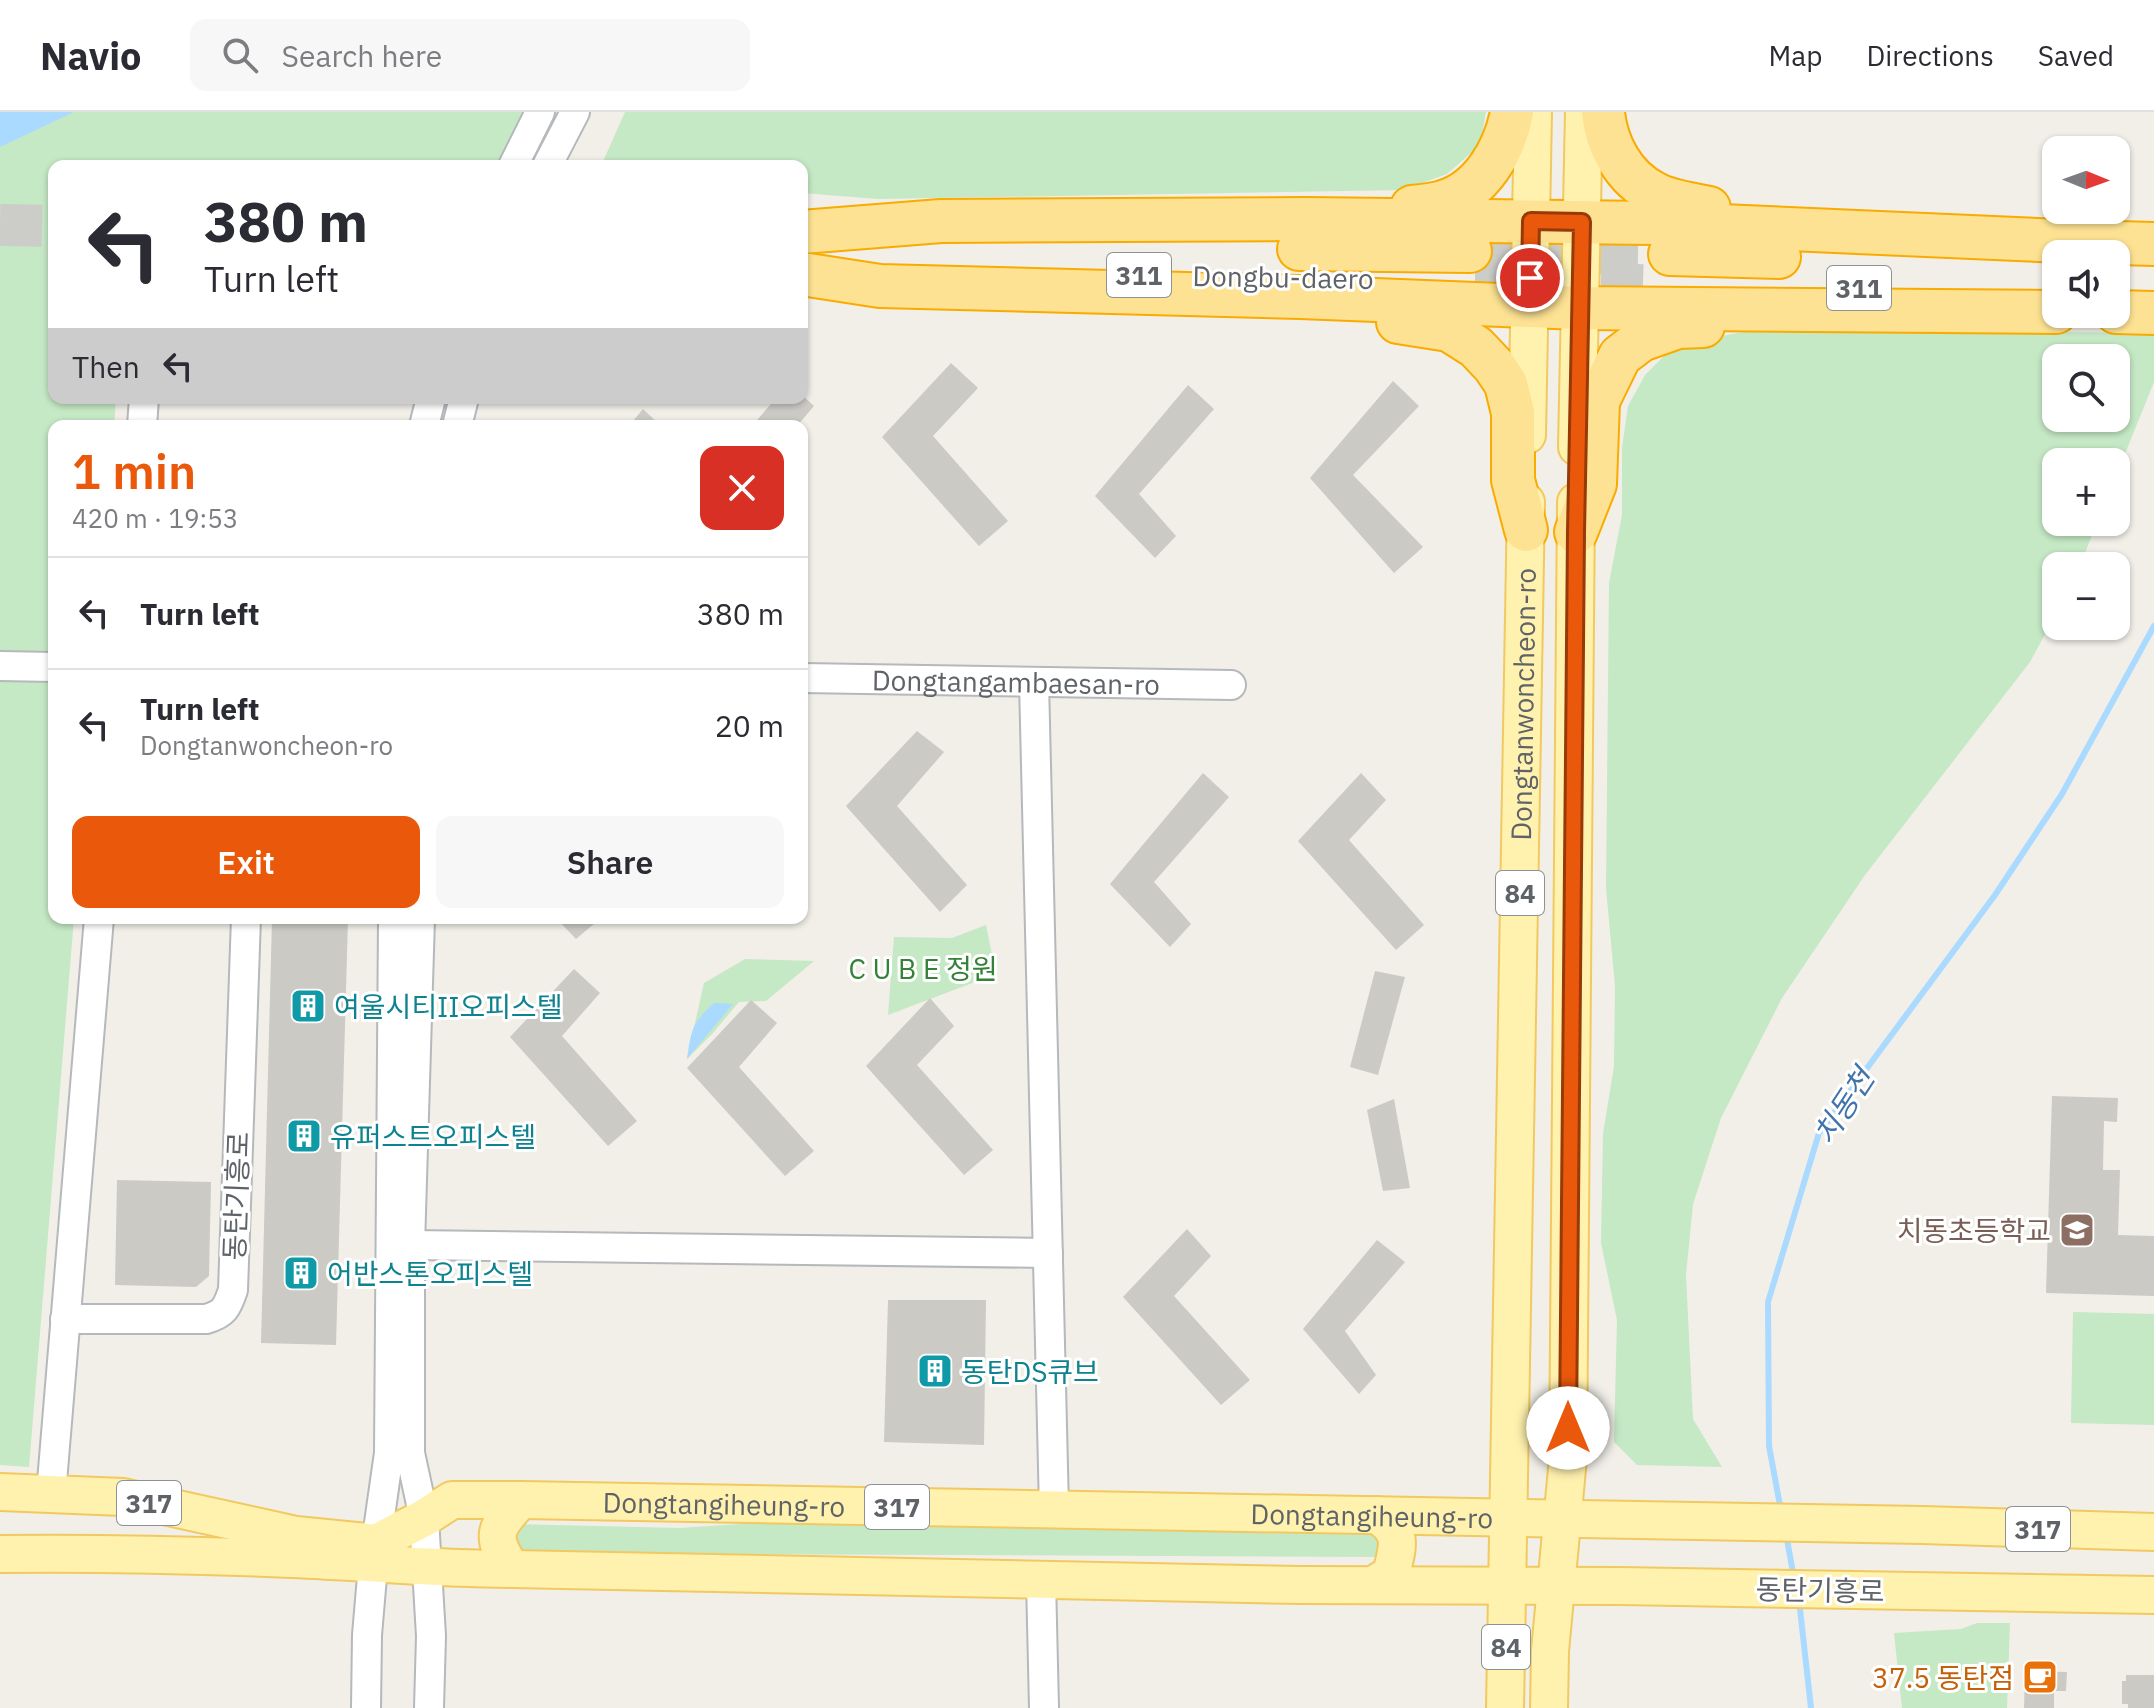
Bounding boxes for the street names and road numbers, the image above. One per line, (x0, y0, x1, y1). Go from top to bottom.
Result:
road number: 311 (1107, 253, 1171, 297)
street label: Dongbu-daero (1192, 257, 1374, 297)
road number: 311 (1827, 266, 1891, 310)
street label: Dongtanwoncheon-ro (1502, 568, 1543, 841)
street label: Dongtangambaesan-ro (872, 661, 1160, 702)
road number: 84 (1496, 871, 1544, 915)
street label: 동탄기흥로 (215, 1131, 257, 1261)
road number: 317 (117, 1481, 181, 1525)
street label: Dongtangiheung-ro (602, 1483, 846, 1524)
road number: 317 (865, 1485, 929, 1529)
street label: Dongtangiheung-ro (1250, 1495, 1493, 1536)
road number: 317 (2006, 1507, 2070, 1551)
street label: 동탄기흥로 (1755, 1570, 1885, 1610)
road number: 84 (1482, 1625, 1530, 1669)

